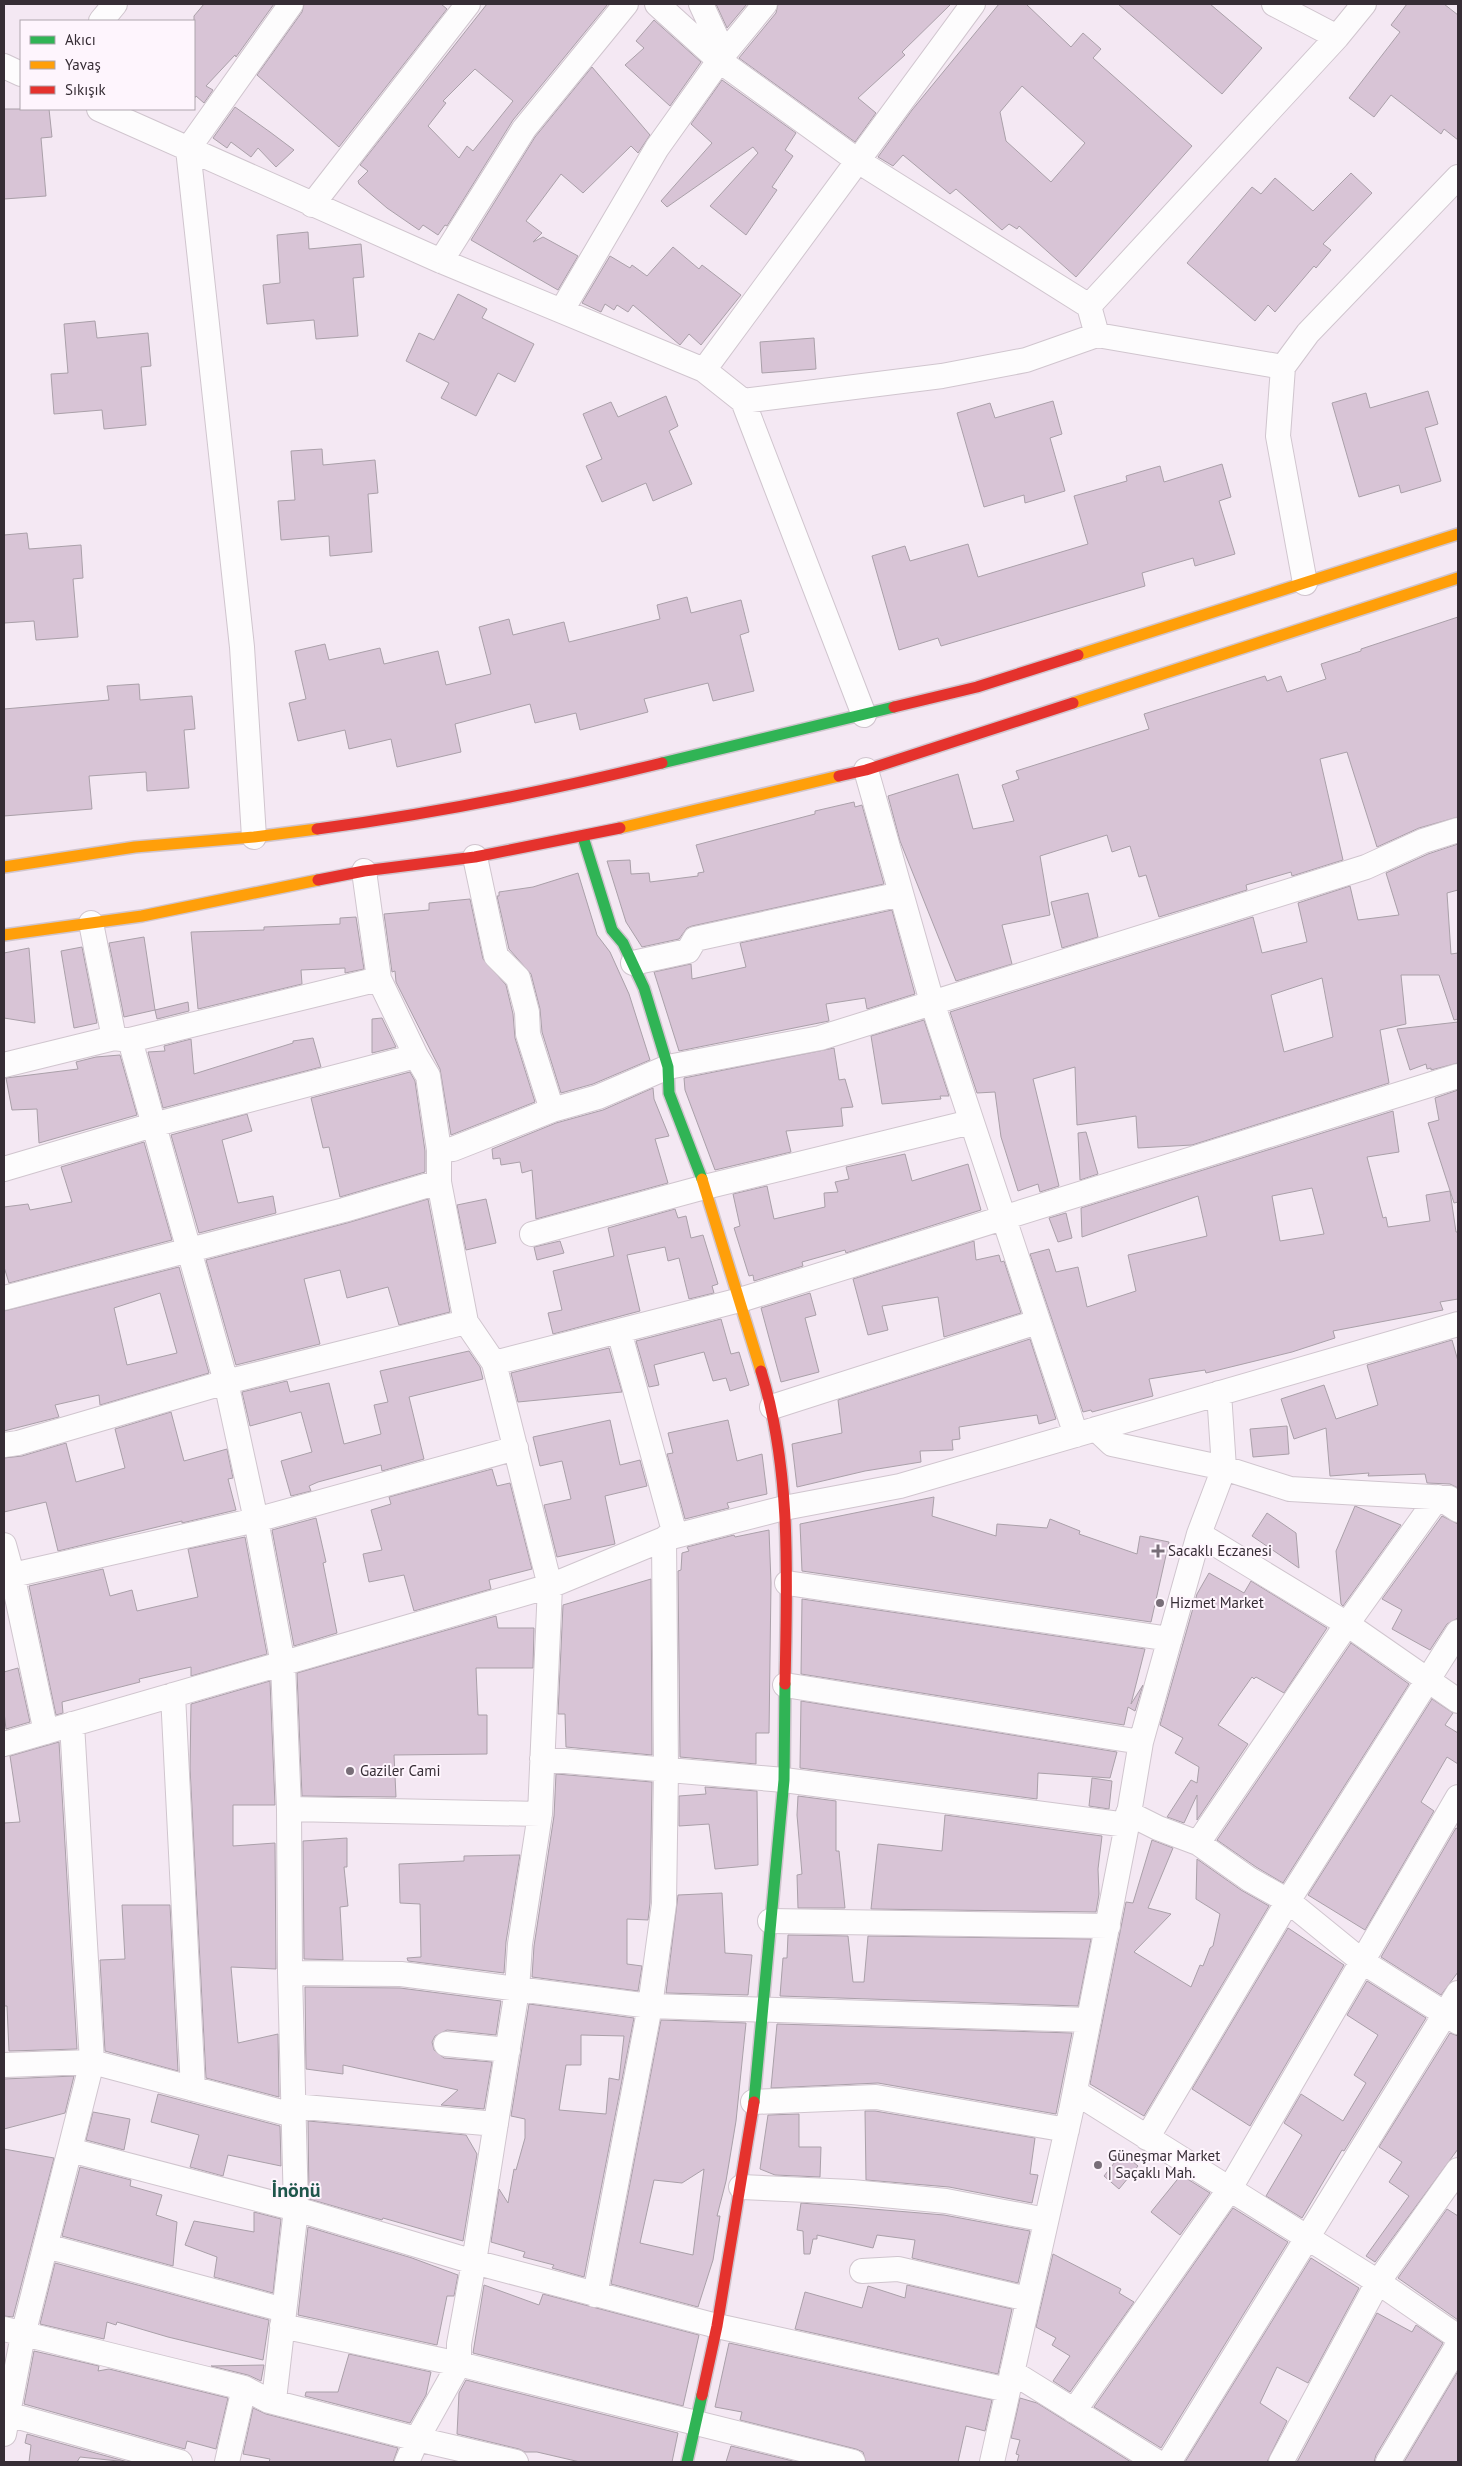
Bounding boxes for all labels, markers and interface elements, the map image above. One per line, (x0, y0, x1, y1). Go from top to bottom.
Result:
legend (20, 20, 195, 110)
text: Akıcı (65, 30, 96, 49)
text: Yavaş (65, 55, 101, 74)
text: Sıkışık (65, 80, 107, 99)
place label: Sacaklı Eczanesi (1168, 1541, 1272, 1560)
marker: Sacaklı Eczanesi (1152, 1545, 1164, 1557)
place label: Hizmet Market (1170, 1593, 1264, 1612)
marker: Hizmet Market (1154, 1597, 1166, 1609)
place label: Gaziler Cami (360, 1761, 440, 1780)
marker: Gaziler Cami (344, 1765, 356, 1777)
place label: Güneşmar Market | Saçaklı Mah. (1108, 2146, 1220, 2182)
marker: Güneşmar Market | Saçaklı Mah. (1092, 2159, 1104, 2171)
district label: İnönü (272, 2177, 321, 2203)

